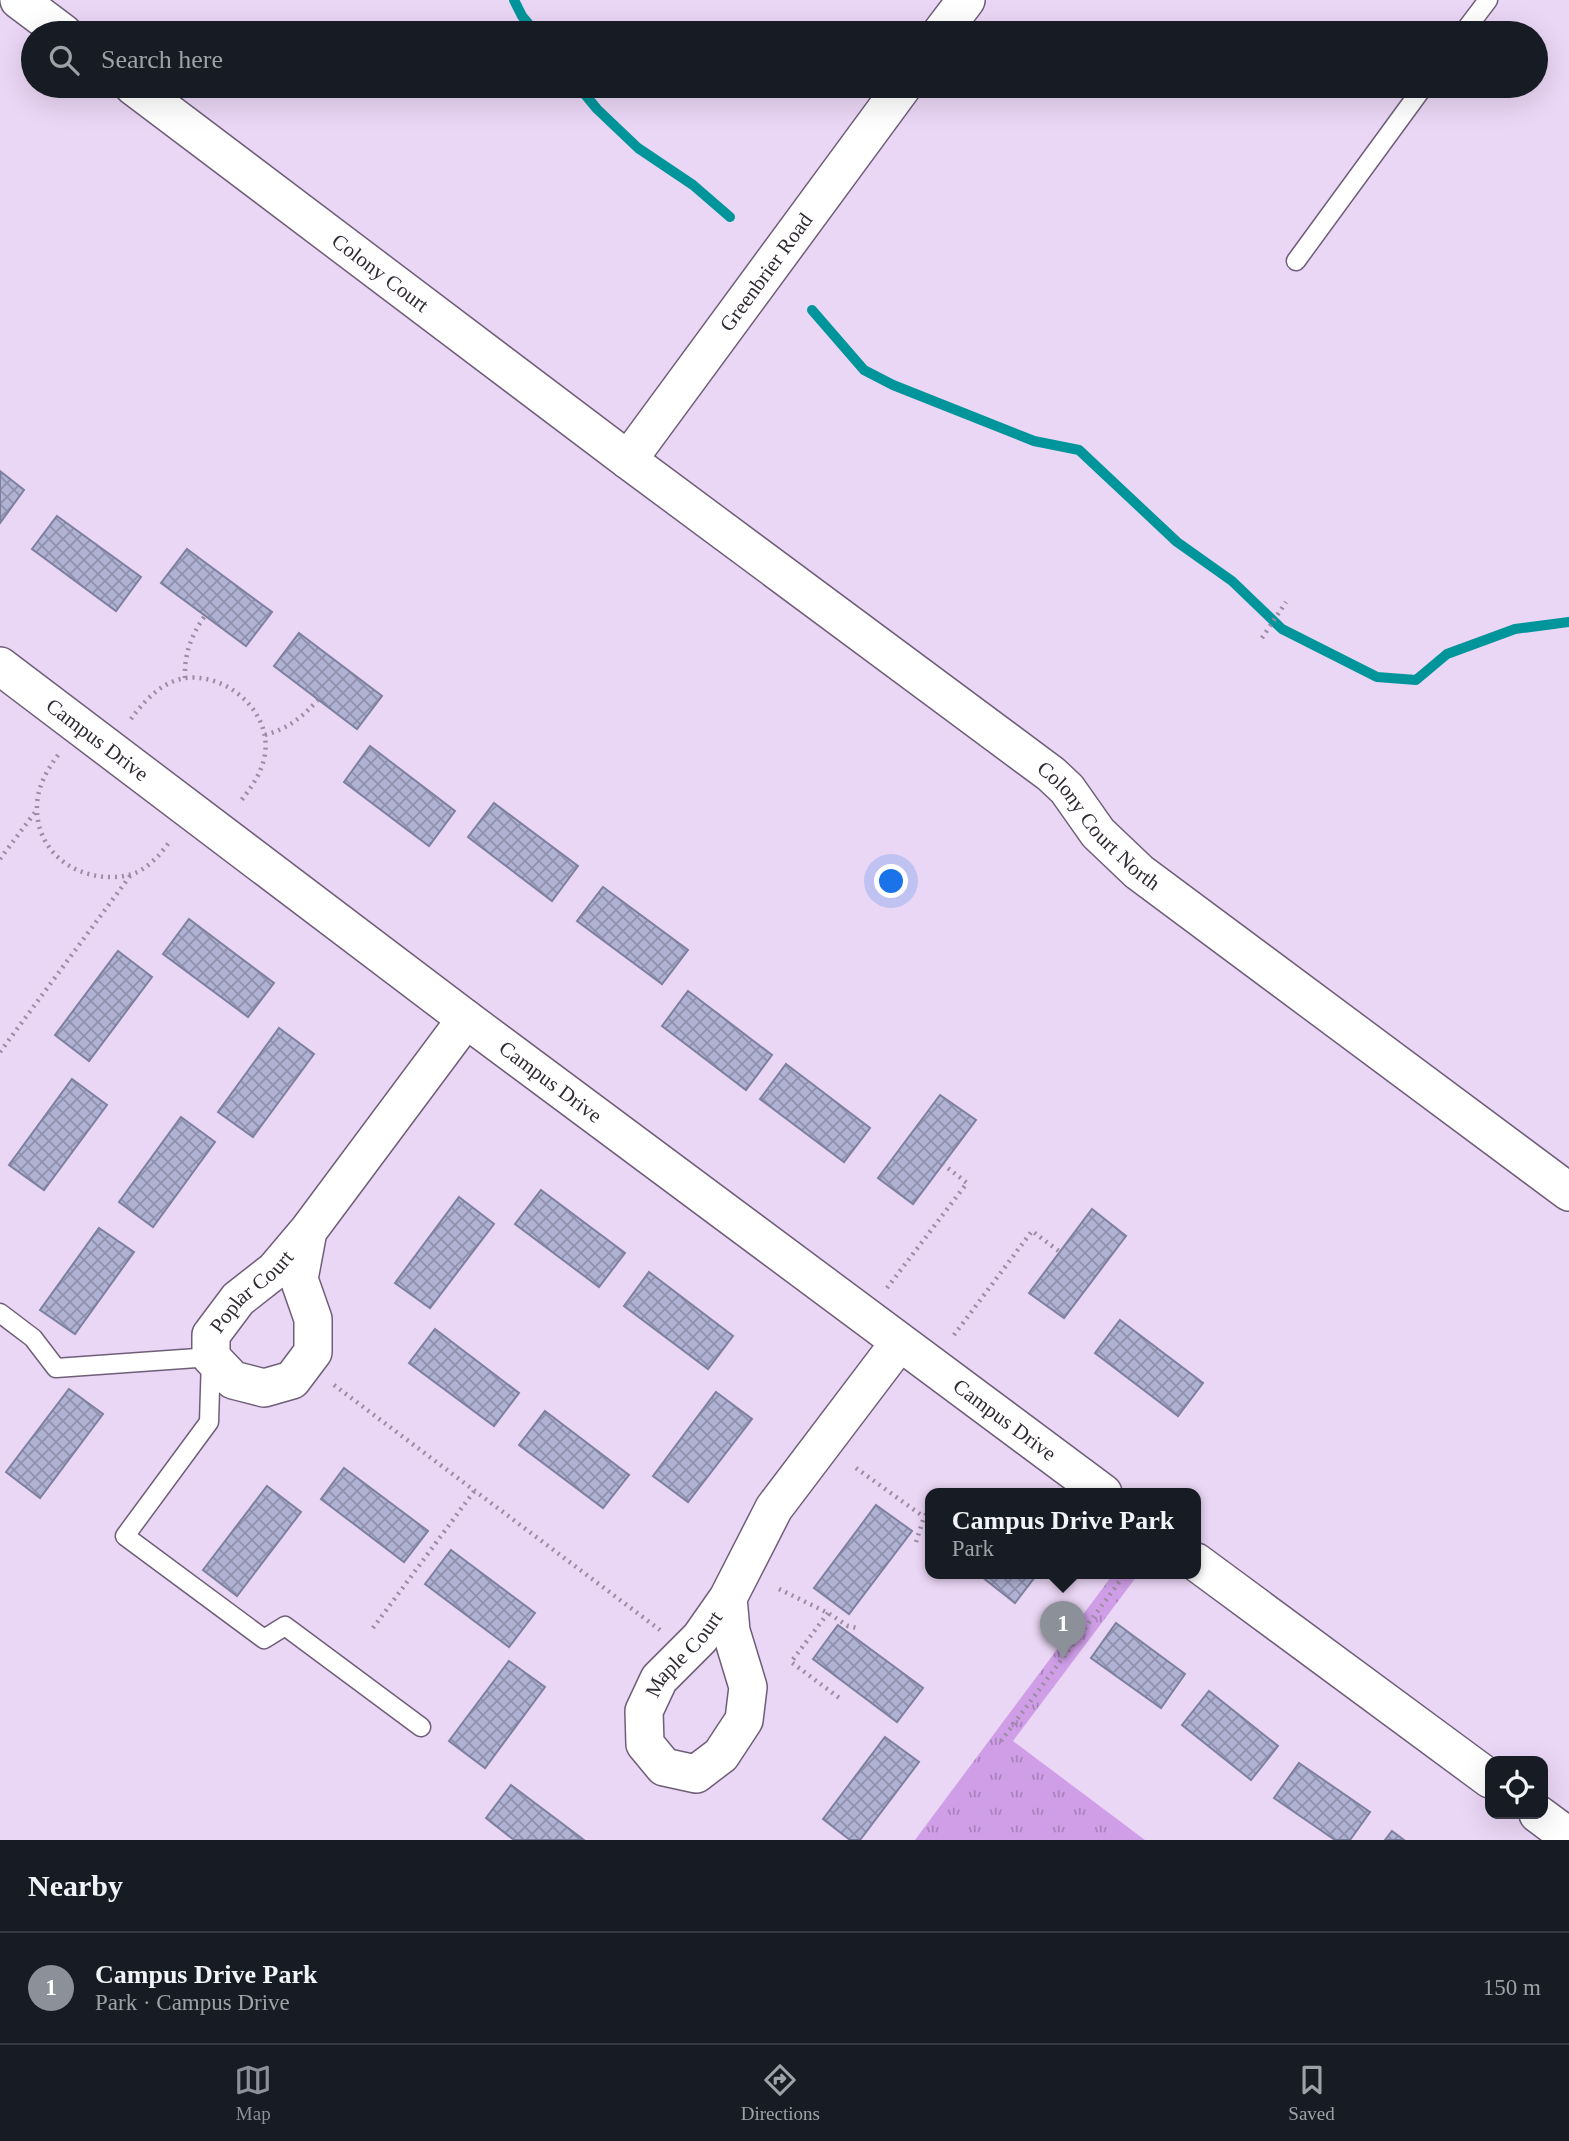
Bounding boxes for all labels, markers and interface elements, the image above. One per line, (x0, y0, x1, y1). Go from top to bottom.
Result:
search box (21, 21, 1548, 98)
icon: search (45, 41, 83, 79)
text: Search here (101, 45, 223, 74)
street label: Greenbrier Road (715, 208, 818, 336)
street label: Colony Court (327, 229, 434, 317)
street label: Campus Drive (41, 693, 153, 786)
street label: Colony Court North (1033, 756, 1165, 896)
your location (874, 864, 908, 898)
street label: Campus Drive (494, 1036, 607, 1128)
street label: Poplar Court (205, 1245, 298, 1338)
street label: Campus Drive (949, 1374, 1061, 1466)
popup (925, 1488, 1201, 1579)
text: Campus Drive Park (952, 1506, 1174, 1535)
text: Park (952, 1536, 994, 1561)
pin: 1 (1040, 1601, 1086, 1659)
street label: Maple Court (640, 1606, 727, 1701)
map controls (1485, 1756, 1548, 1819)
button: locate (1485, 1756, 1548, 1819)
text: Nearby (28, 1869, 123, 1902)
text: Campus Drive Park (95, 1960, 317, 1989)
text: 1 (45, 1975, 57, 2000)
text: 150 m (1483, 1975, 1541, 2000)
text: Park · Campus Drive (95, 1990, 290, 2015)
tab: Map (234, 2061, 272, 2125)
tab: Directions (741, 2061, 820, 2125)
tab: Saved (1288, 2061, 1335, 2125)

